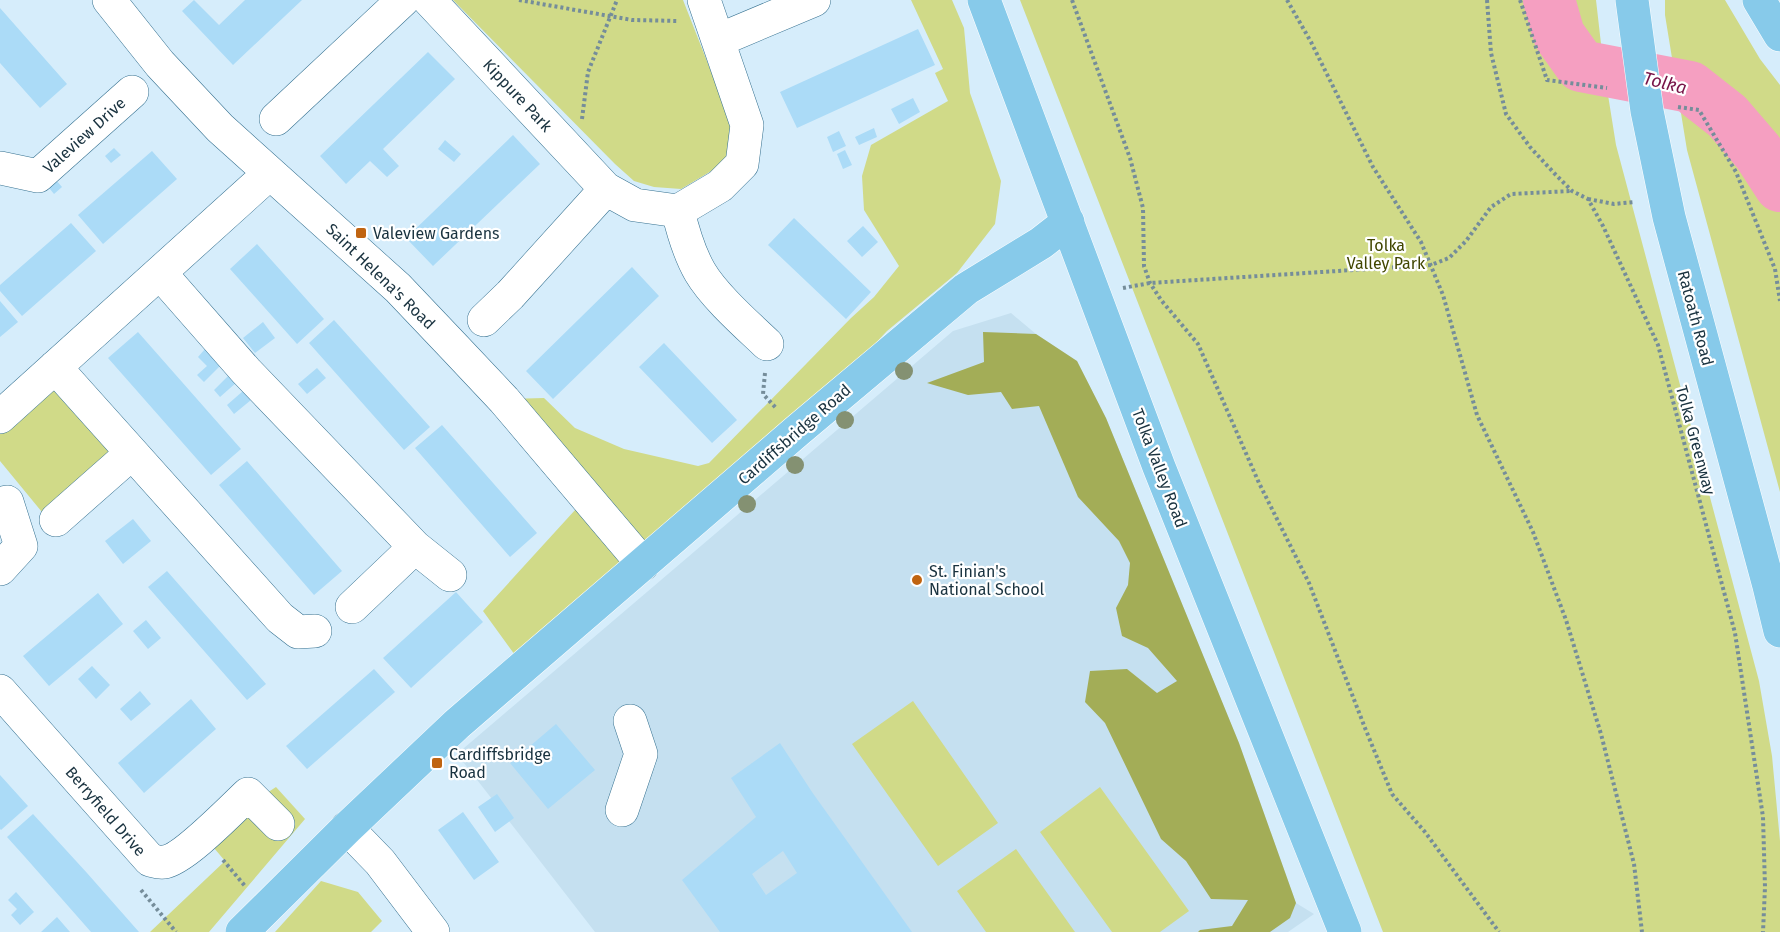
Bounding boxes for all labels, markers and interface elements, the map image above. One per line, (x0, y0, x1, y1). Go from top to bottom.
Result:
street label: Kippure Park (479, 55, 557, 136)
water label: Tolka (1641, 67, 1689, 99)
street label: Valeview Drive (39, 93, 129, 177)
street label: Saint Helena's Road (322, 219, 439, 333)
place label: Valeview Gardens (373, 224, 500, 243)
marker: Valeview Gardens (354, 226, 368, 240)
park label: Tolka Valley Park (1347, 236, 1426, 273)
street label: Ratoath Road (1674, 268, 1717, 368)
street label: Cardiffsbridge Road (734, 380, 855, 488)
street label: Tolka Greenway (1672, 383, 1719, 497)
street label: Tolka Valley Road (1128, 406, 1191, 530)
place label: St. Finian's National School (929, 562, 1045, 599)
marker: St. Finian's National School (910, 573, 924, 587)
place label: Cardiffsbridge Road (449, 745, 551, 782)
marker: Cardiffsbridge Road (430, 756, 444, 770)
street label: Berryfield Drive (62, 763, 150, 860)

